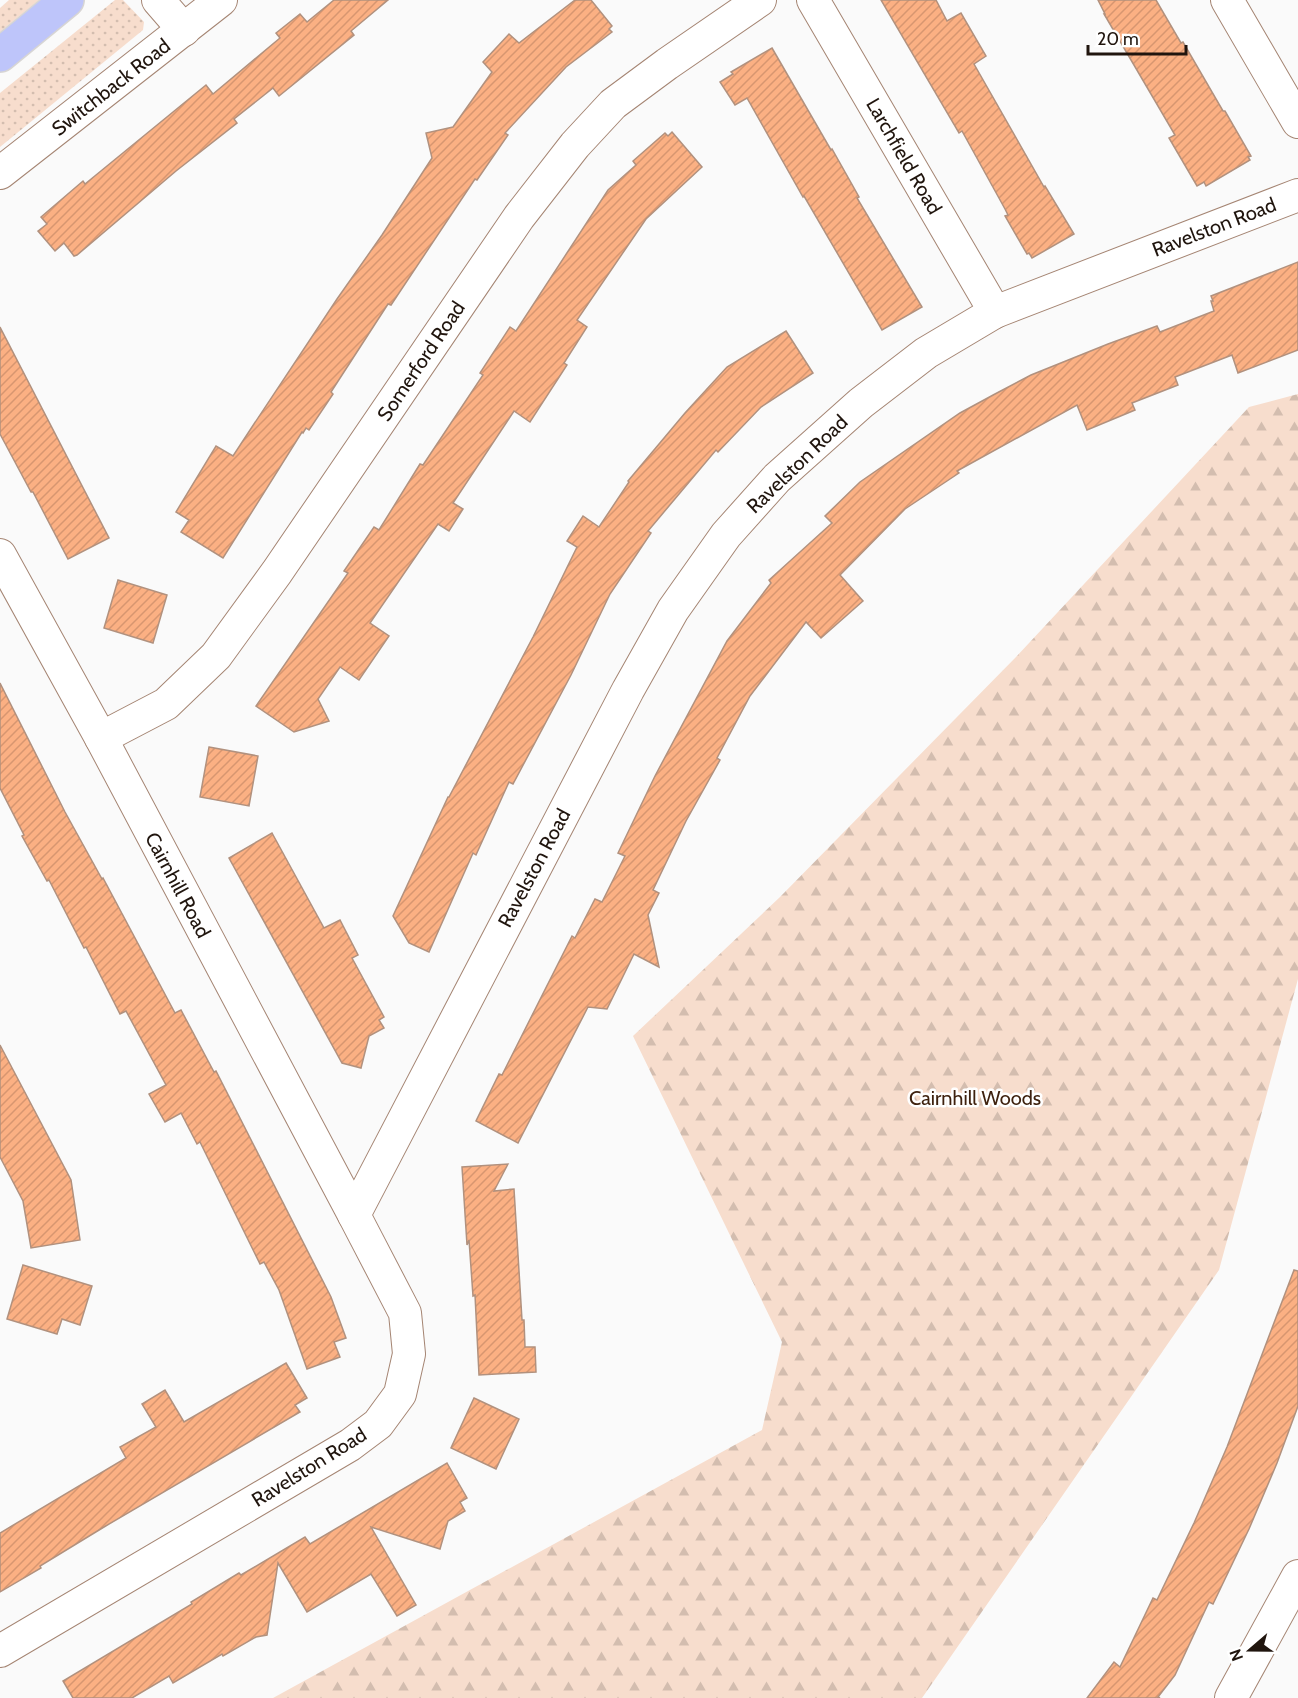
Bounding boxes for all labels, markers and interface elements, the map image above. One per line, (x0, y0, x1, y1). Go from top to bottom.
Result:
scale bar (1088, 18, 1186, 56)
text: 20 m (1097, 28, 1139, 50)
street label: Switchback Road (47, 33, 175, 141)
street label: Larchfield Road (861, 94, 947, 218)
street label: Ravelston Road (1149, 192, 1279, 262)
street label: Somerford Road (372, 297, 470, 425)
street label: Ravelston Road (742, 410, 852, 518)
street label: Ravelston Road (493, 805, 575, 931)
street label: Cairnhill Road (140, 828, 216, 942)
park label: Cairnhill Woods (909, 1086, 1041, 1110)
street label: Ravelston Road (247, 1422, 371, 1512)
north arrow (1220, 1620, 1280, 1680)
text: N (1226, 1646, 1247, 1664)

